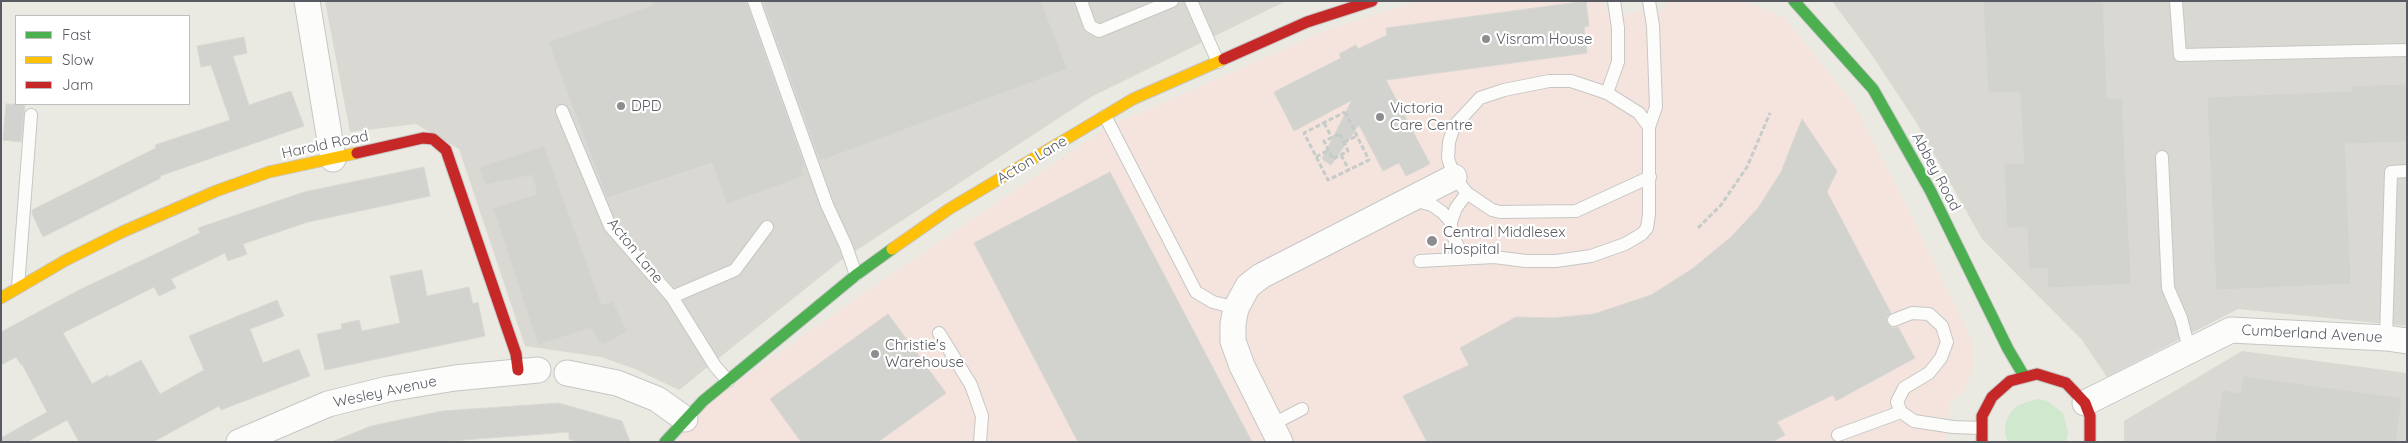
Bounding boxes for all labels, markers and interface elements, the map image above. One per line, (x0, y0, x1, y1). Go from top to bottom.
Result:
legend (15, 15, 190, 105)
text: Fast (62, 25, 91, 44)
place label: Visram House (1496, 30, 1593, 48)
marker: Visram House (1480, 33, 1492, 45)
text: Slow (62, 50, 94, 69)
text: Jam (62, 75, 93, 94)
place label: DPD (631, 97, 662, 115)
place label: Victoria Care Centre (1390, 99, 1473, 134)
marker: DPD (615, 100, 627, 112)
marker: Victoria Care Centre (1374, 111, 1386, 123)
street label: Harold Road (280, 127, 370, 163)
street label: Abbey Road (1908, 130, 1964, 214)
street label: Acton Lane (994, 132, 1070, 188)
street label: Acton Lane (603, 215, 667, 287)
place label: Central Middlesex Hospital (1443, 223, 1565, 258)
marker: Central Middlesex Hospital (1425, 234, 1439, 248)
street label: Cumberland Avenue (2241, 321, 2383, 347)
place label: Christie's Warehouse (885, 336, 964, 371)
marker: Christie's Warehouse (869, 348, 881, 360)
street label: Wesley Avenue (332, 372, 438, 412)

